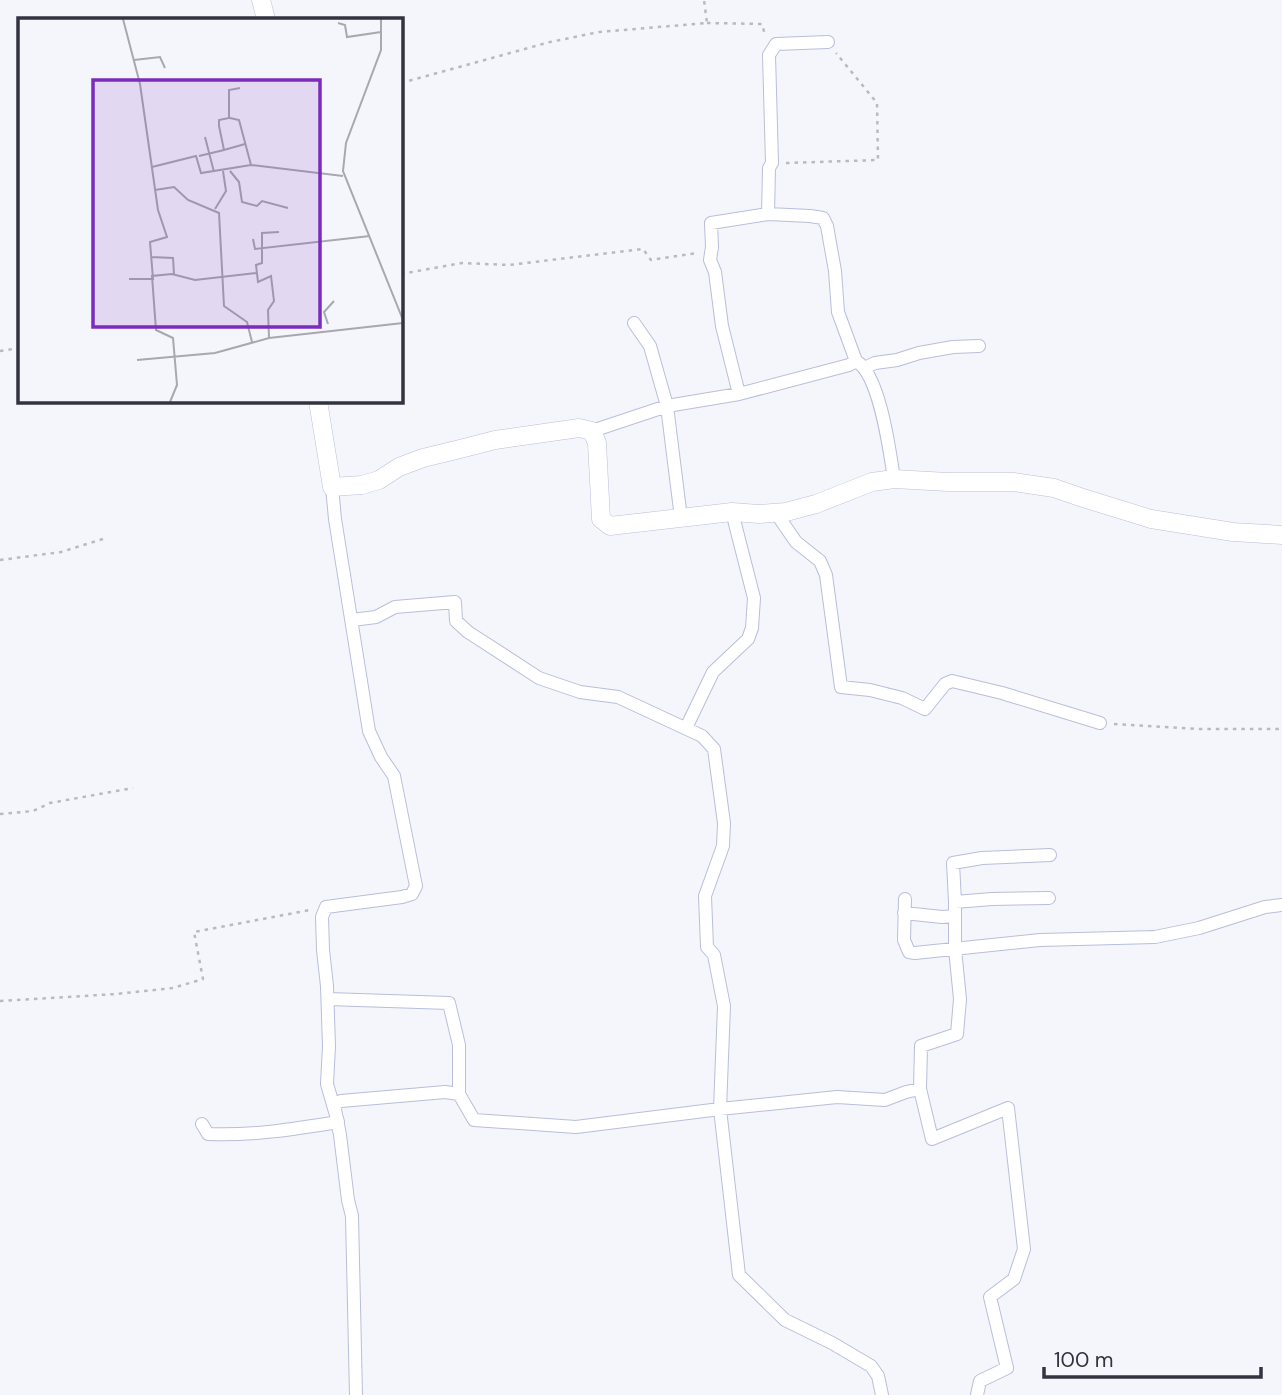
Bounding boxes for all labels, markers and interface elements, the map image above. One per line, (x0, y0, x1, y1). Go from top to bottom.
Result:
inset map (18, 18, 402, 402)
scale bar (1044, 1336, 1261, 1380)
text: 100 m (1054, 1346, 1114, 1374)

